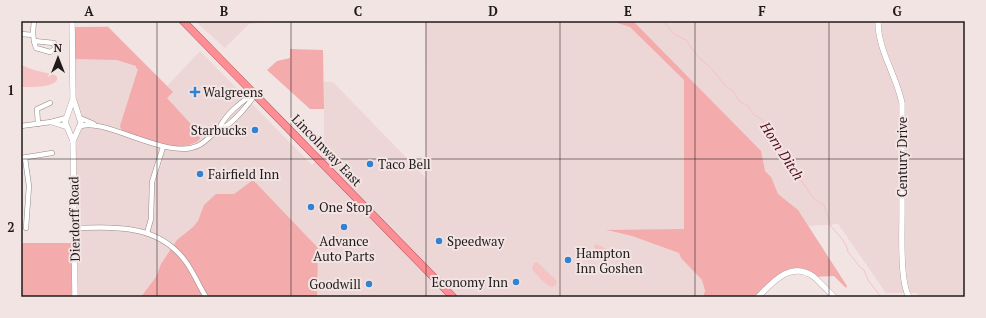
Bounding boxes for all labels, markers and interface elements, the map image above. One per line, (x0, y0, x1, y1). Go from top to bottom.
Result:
text: A (84, 2, 94, 20)
text: B (220, 2, 228, 20)
text: C (354, 2, 362, 20)
text: D (488, 2, 498, 20)
text: E (624, 2, 632, 20)
text: F (758, 2, 766, 20)
text: G (892, 2, 902, 20)
north arrow (38, 38, 78, 78)
text: N (54, 41, 63, 55)
text: 1 (7, 81, 15, 99)
place label: Walgreens (203, 83, 263, 101)
marker: Walgreens (190, 87, 200, 97)
street label: Lincolnway East (288, 110, 366, 190)
water label: Horn Ditch (756, 117, 808, 184)
street label: Century Drive (893, 117, 911, 197)
place label: Starbucks (191, 121, 247, 139)
marker: Starbucks (250, 125, 260, 135)
place label: Taco Bell (378, 155, 431, 173)
marker: Taco Bell (365, 159, 375, 169)
place label: Fairfield Inn (208, 165, 279, 183)
marker: Fairfield Inn (195, 169, 205, 179)
street label: Dierdorff Road (64, 176, 84, 262)
place label: One Stop (319, 198, 372, 216)
marker: One Stop (306, 202, 316, 212)
text: 2 (7, 218, 15, 236)
marker: Advance Auto Parts (339, 222, 349, 232)
place label: Advance Auto Parts (313, 232, 375, 265)
place label: Speedway (447, 232, 505, 250)
marker: Speedway (434, 236, 444, 246)
place label: Hampton Inn Goshen (576, 244, 643, 277)
marker: Hampton Inn Goshen (563, 255, 573, 265)
place label: Economy Inn (432, 273, 508, 291)
place label: Goodwill (309, 275, 361, 293)
marker: Economy Inn (511, 277, 521, 287)
marker: Goodwill (364, 279, 374, 289)

